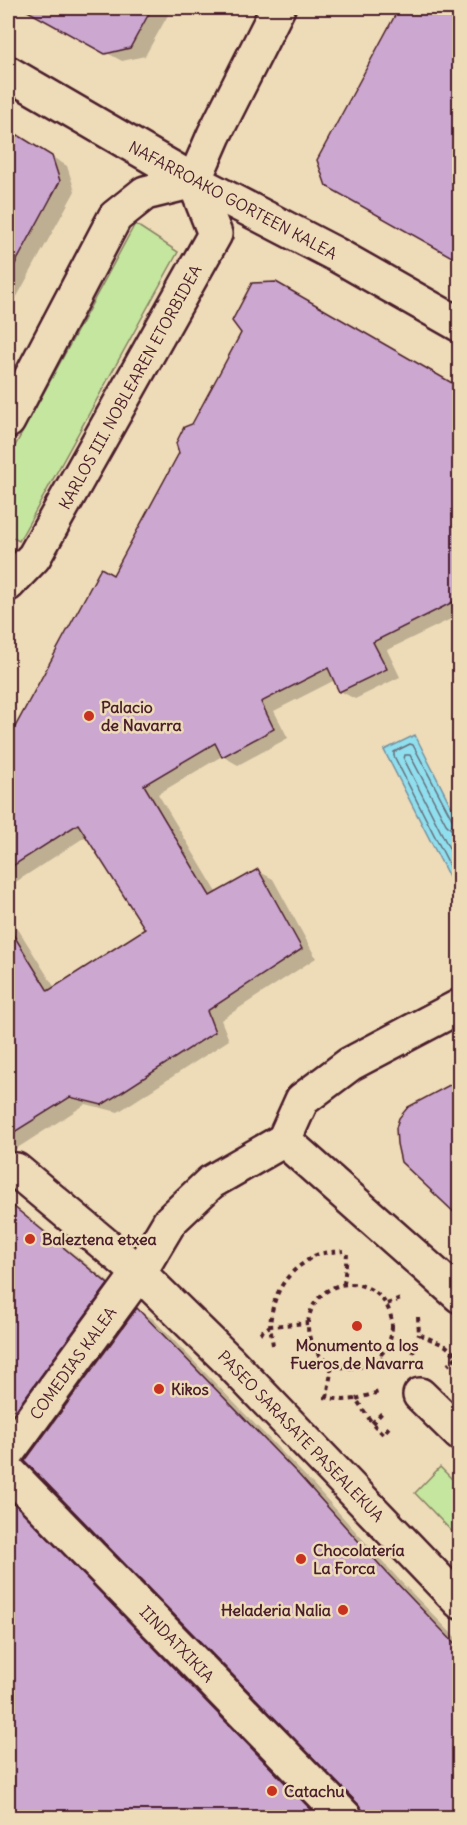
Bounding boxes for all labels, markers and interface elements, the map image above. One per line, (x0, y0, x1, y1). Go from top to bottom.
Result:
street label: NAFARROAKO GORTEEN KALEA (125, 137, 341, 263)
street label: KARLOS III. NOBLEAREN ETORBIDEA (54, 261, 206, 513)
place label: Palacio de Navarra (101, 697, 182, 735)
marker: Palacio de Navarra (82, 709, 96, 723)
place label: Baleztena etxea (42, 1229, 157, 1249)
marker: Baleztena etxea (23, 1232, 37, 1246)
street label: COMEDIAS KALEA (25, 1303, 121, 1423)
marker: Monumento a los Fueros de Navarra (350, 1319, 364, 1333)
place label: Monumento a los Fueros de Navarra (290, 1335, 424, 1373)
street label: PASEO SARASATE PASEALEKUA (214, 1346, 388, 1526)
place label: Kikos (171, 1379, 209, 1399)
marker: Kikos (152, 1382, 166, 1396)
place label: Chocolatería La Forca (313, 1540, 405, 1578)
marker: Chocolatería La Forca (294, 1552, 308, 1566)
place label: Heladeria Nalia (221, 1600, 331, 1620)
street label: IINDATXIKIA (136, 1602, 218, 1686)
marker: Heladeria Nalia (336, 1603, 350, 1617)
place label: Catachu (284, 1781, 345, 1801)
marker: Catachu (265, 1784, 279, 1798)

